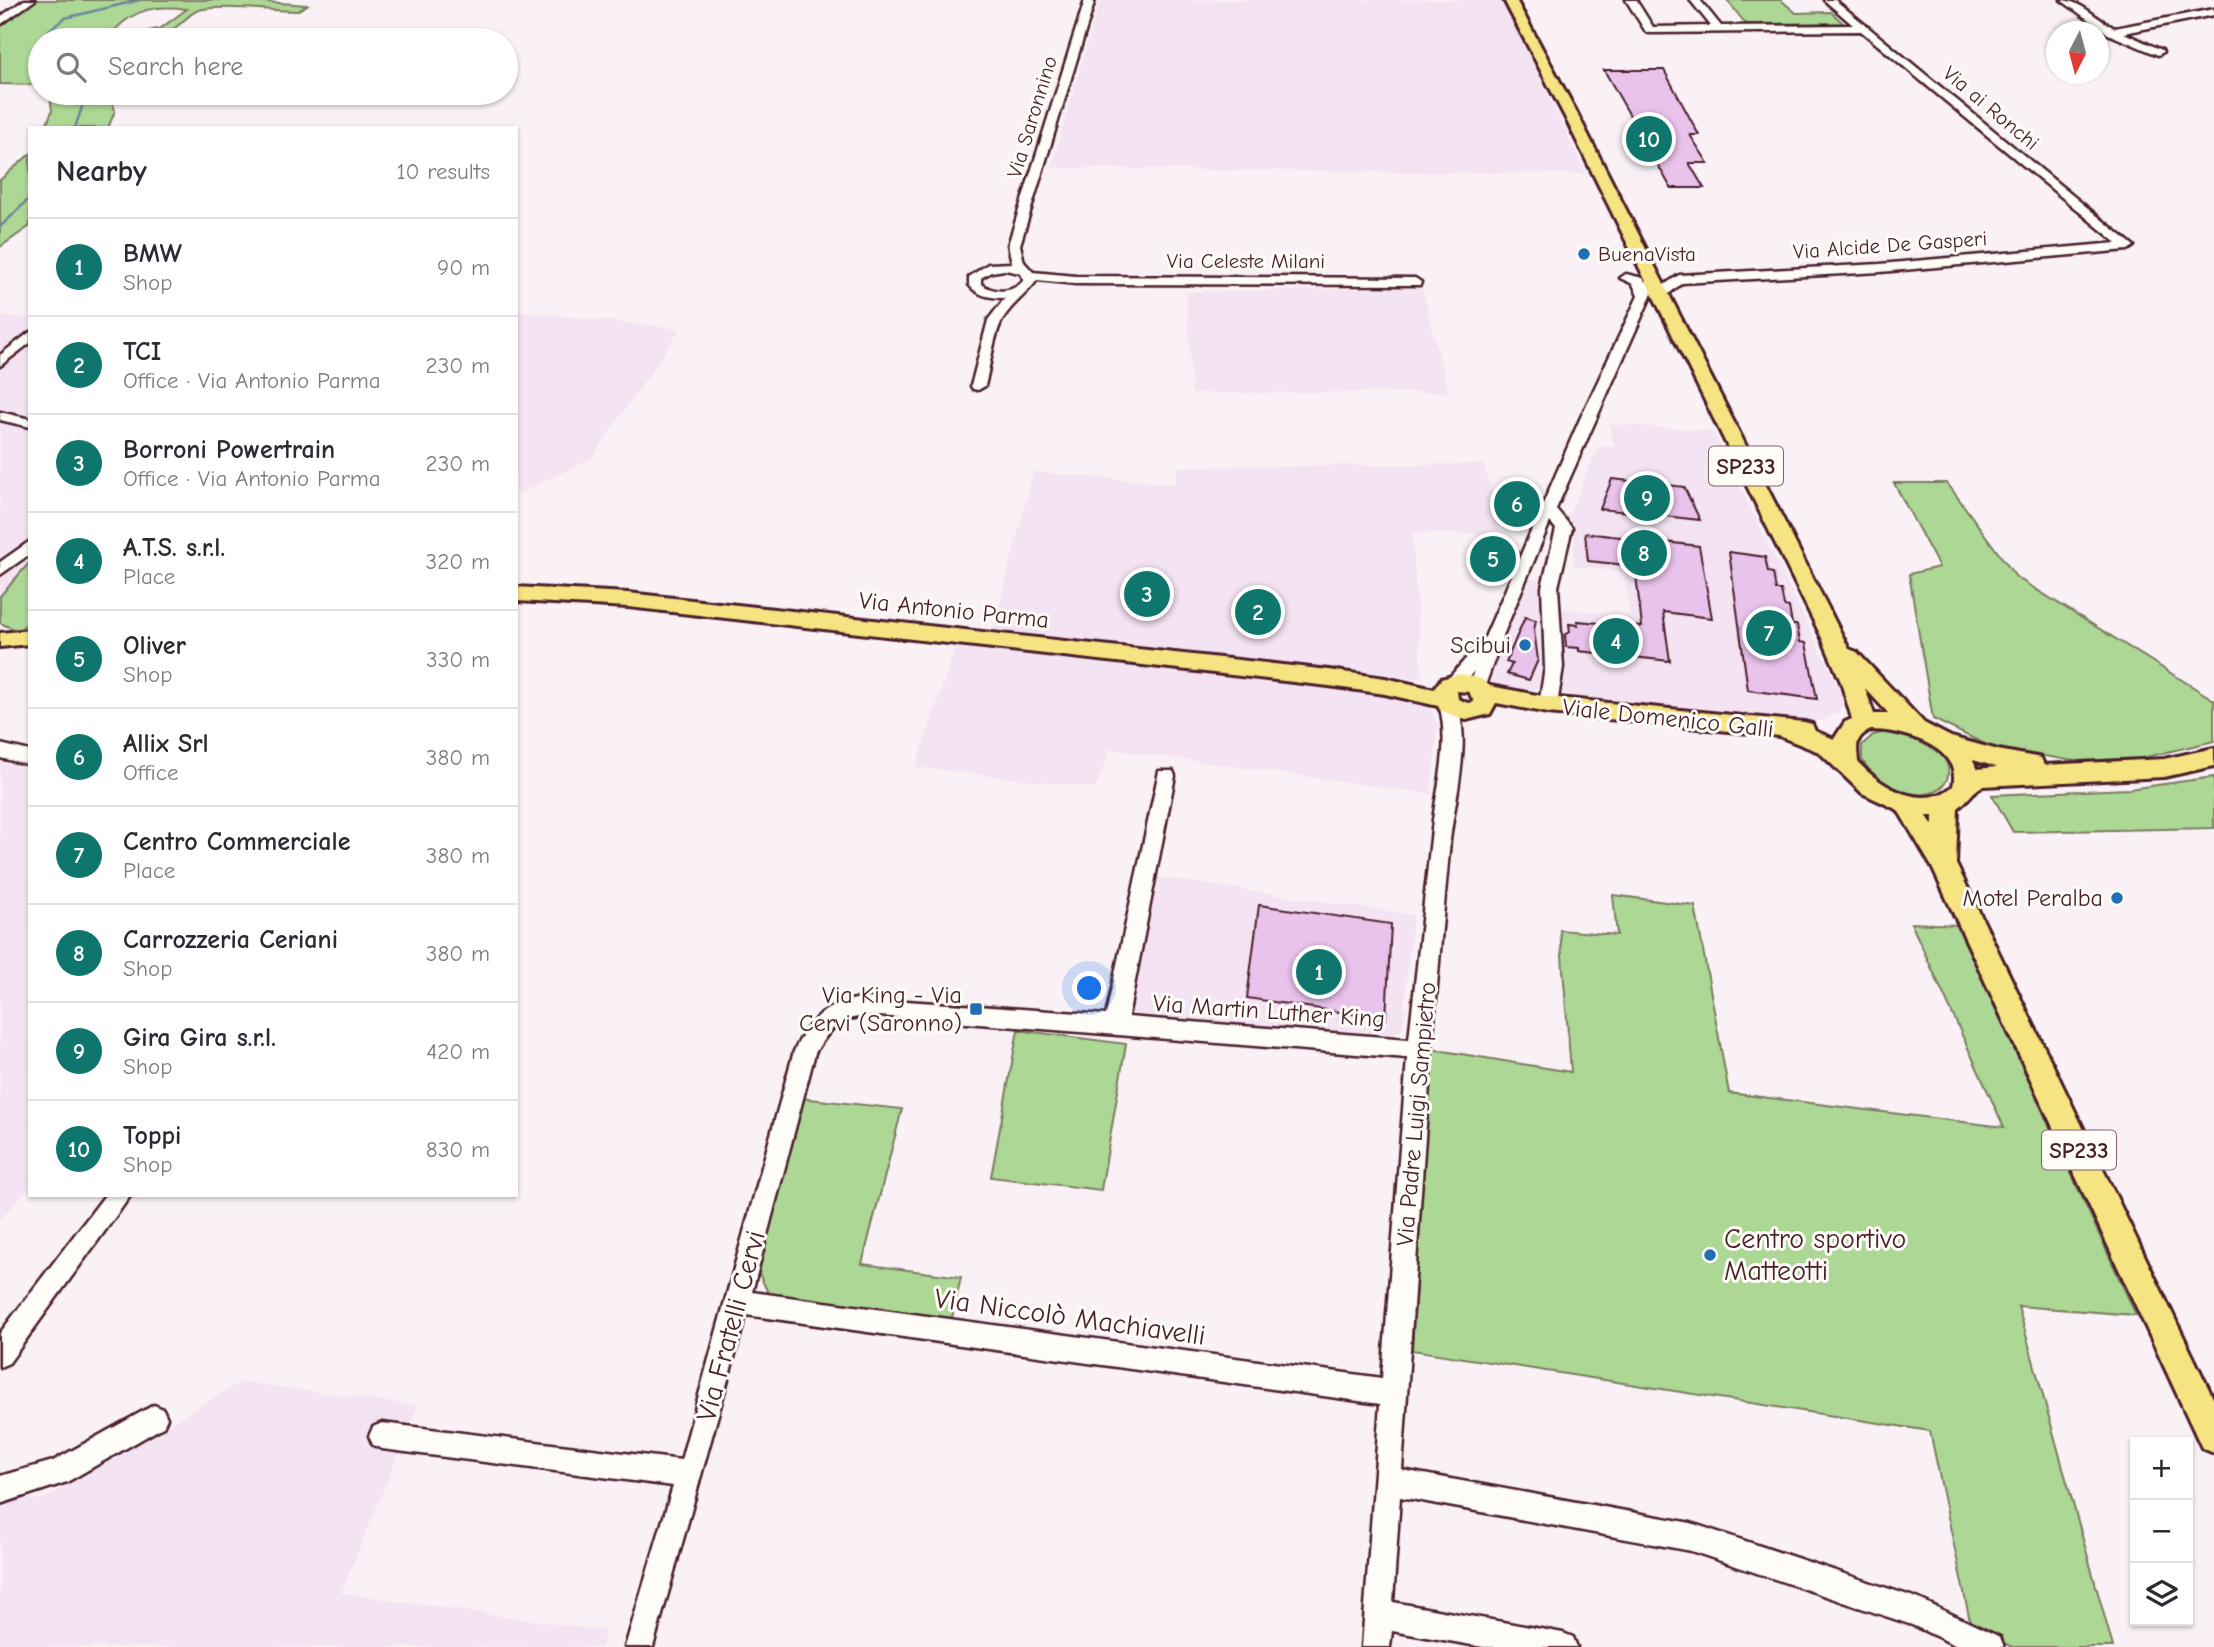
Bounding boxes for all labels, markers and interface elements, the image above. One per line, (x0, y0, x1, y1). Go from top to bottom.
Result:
north arrow (2046, 21, 2109, 84)
search box (28, 28, 518, 105)
icon: search (52, 48, 90, 86)
text: Search here (108, 52, 243, 82)
street label: Via Saronnino (1002, 53, 1062, 181)
street label: Via ai Ronchi (1938, 61, 2044, 155)
pin: 10 (1626, 113, 1672, 165)
text: Nearby (56, 154, 147, 189)
text: 10 results (396, 158, 490, 185)
street label: Via Alcide De Gasperi (1792, 226, 1988, 264)
text: BMW (123, 239, 182, 269)
place label: BuenaVista (1598, 242, 1696, 266)
marker: BuenaVista (1576, 246, 1592, 262)
street label: Via Celeste Milani (1167, 249, 1325, 273)
text: 1 (74, 254, 84, 281)
text: 90 m (437, 254, 490, 281)
text: Shop (123, 269, 172, 296)
text: TCI (123, 337, 161, 367)
text: 2 (73, 352, 85, 379)
text: 230 m (426, 352, 490, 379)
text: Office · Via Antonio Parma (123, 367, 381, 394)
text: Borroni Powertrain (123, 435, 335, 465)
road number: SP233 (1709, 446, 1783, 486)
text: 3 (73, 450, 85, 477)
text: 230 m (426, 450, 490, 477)
text: Office · Via Antonio Parma (123, 465, 381, 492)
pin: 9 (1624, 472, 1670, 524)
pin: 6 (1494, 478, 1540, 530)
pin: 8 (1621, 527, 1667, 579)
text: A.T.S. s.r.l. (123, 533, 225, 563)
pin: 5 (1470, 533, 1516, 585)
text: 4 (74, 548, 84, 575)
text: 320 m (426, 548, 490, 575)
text: Place (123, 563, 175, 590)
pin: 3 (1124, 568, 1170, 620)
street label: Via Antonio Parma (858, 586, 1050, 634)
pin: 2 (1235, 586, 1281, 638)
pin: 7 (1746, 607, 1792, 659)
pin: 4 (1593, 615, 1639, 667)
text: Oliver (123, 631, 186, 661)
place label: Scibui (1450, 631, 1511, 659)
marker: Scibui (1517, 637, 1533, 653)
text: 5 (73, 646, 85, 673)
text: 330 m (426, 646, 490, 673)
text: Shop (123, 661, 172, 688)
street label: Viale Domenico Galli (1561, 693, 1775, 743)
text: Allix Srl (123, 729, 209, 759)
text: 6 (73, 744, 85, 771)
text: 380 m (426, 744, 490, 771)
text: Office (123, 759, 178, 786)
text: Centro Commerciale (123, 827, 350, 857)
text: 7 (74, 842, 84, 869)
text: 380 m (426, 842, 490, 869)
text: Place (123, 857, 175, 884)
place label: Motel Peralba (1963, 884, 2103, 912)
marker: Motel Peralba (2109, 890, 2125, 906)
text: Carrozzeria Ceriani (123, 925, 338, 955)
text: 8 (73, 940, 85, 967)
text: 380 m (426, 940, 490, 967)
pin: 1 (1296, 946, 1342, 998)
text: Shop (123, 955, 172, 982)
your location (1072, 971, 1106, 1005)
place label: Via King - Via Cervi (Saronno) (799, 981, 962, 1037)
street label: Via Padre Luigi Sampietro (1390, 981, 1442, 1247)
street label: Via Martin Luther King (1152, 989, 1386, 1033)
marker: Via King - Via Cervi (Saronno) (968, 1001, 984, 1017)
text: Gira Gira s.r.l. (123, 1023, 276, 1053)
text: 9 (73, 1038, 85, 1065)
text: 420 m (426, 1038, 490, 1065)
text: Shop (123, 1053, 172, 1080)
text: Toppi (123, 1121, 181, 1151)
road number: SP233 (2042, 1130, 2116, 1170)
text: 10 (68, 1136, 90, 1163)
text: 830 m (426, 1136, 490, 1163)
text: Shop (123, 1151, 172, 1178)
place label: Centro sportivo Matteotti (1724, 1223, 1906, 1287)
street label: Via Fratelli Cervi (690, 1227, 772, 1425)
marker: Centro sportivo Matteotti (1702, 1247, 1718, 1263)
street label: Via Niccolò Machiavelli (933, 1282, 1207, 1352)
map controls (2130, 1437, 2193, 1626)
button: + (2130, 1437, 2193, 1500)
button: − (2130, 1500, 2193, 1563)
button: layers (2130, 1563, 2193, 1626)

